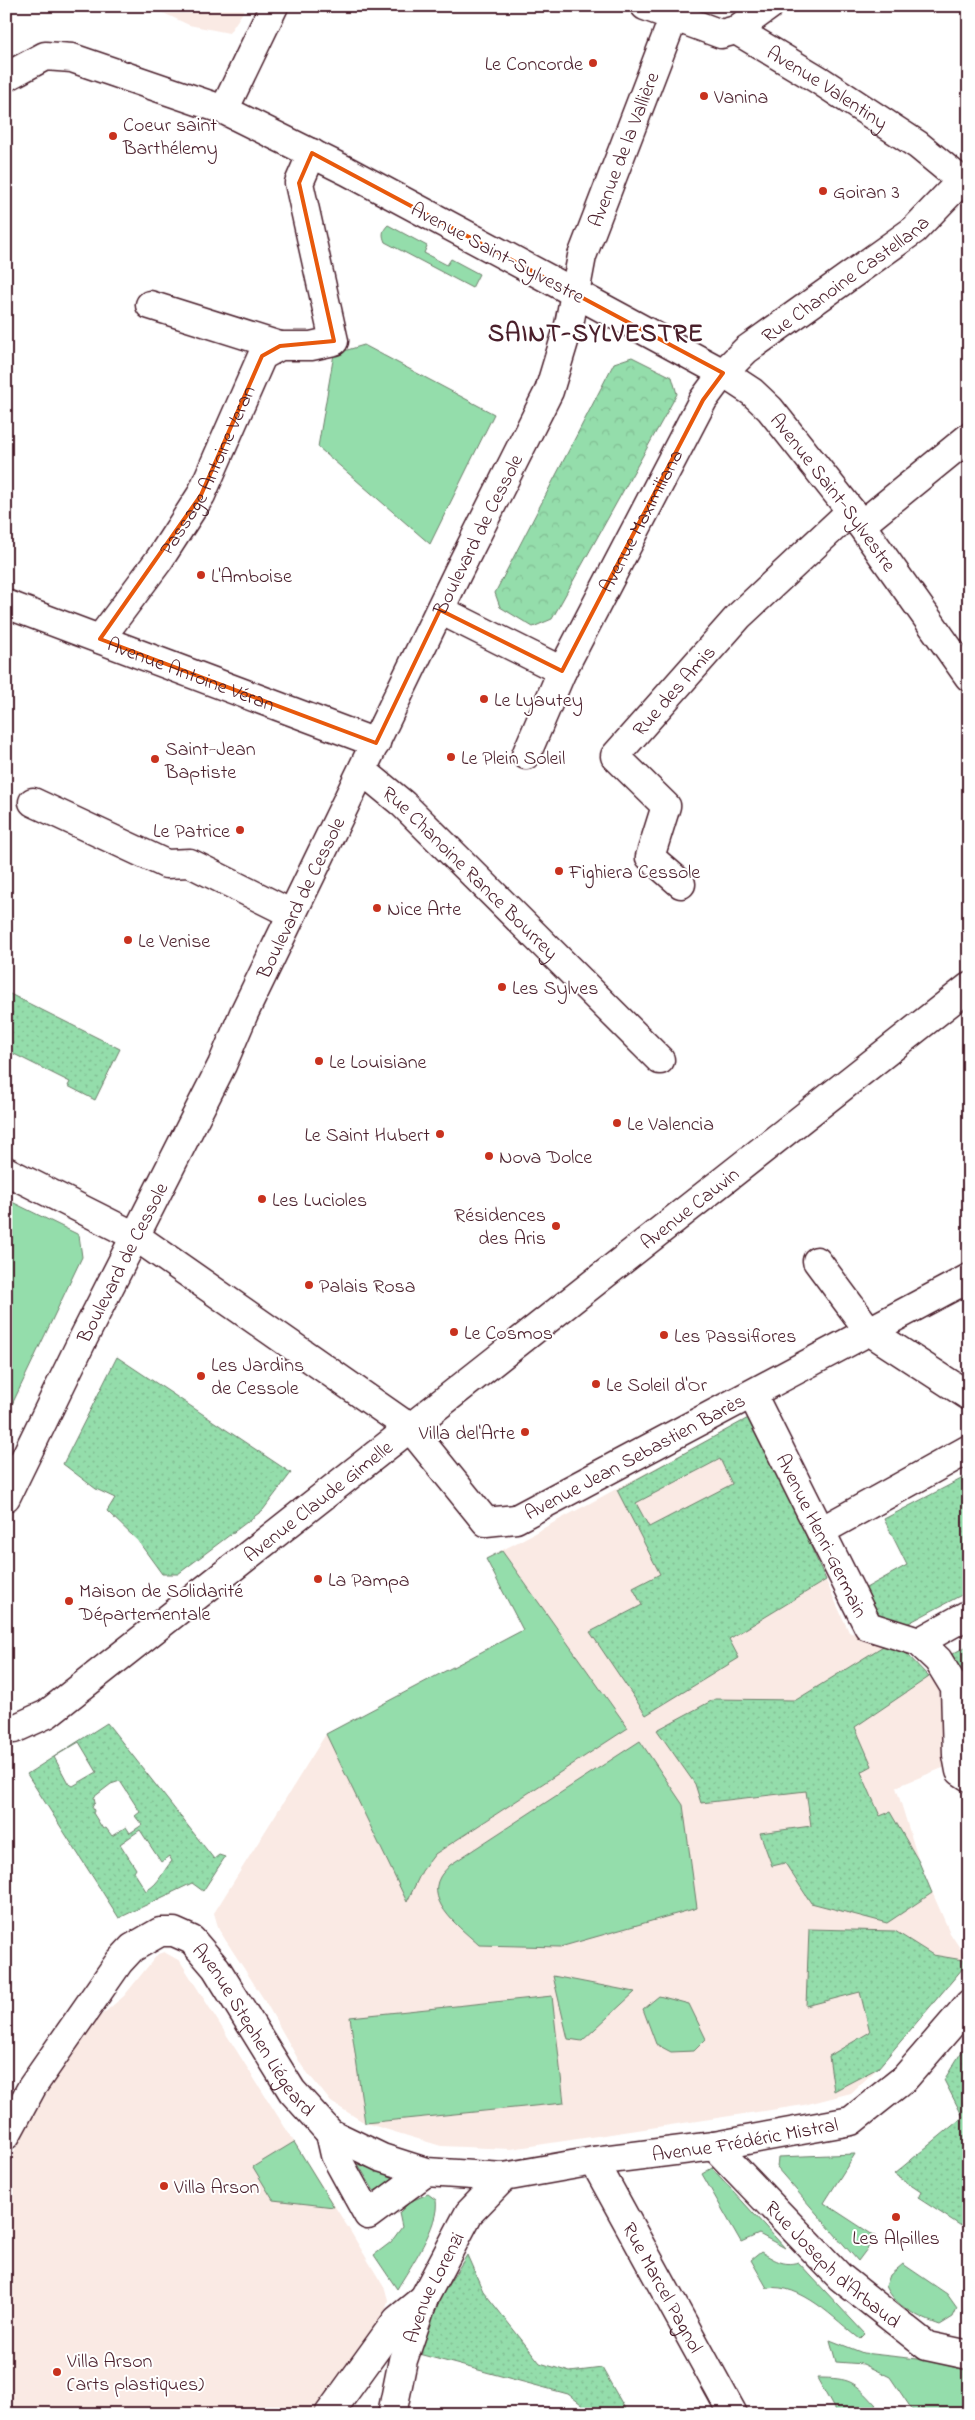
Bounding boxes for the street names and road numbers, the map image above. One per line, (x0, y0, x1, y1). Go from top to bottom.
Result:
street label: Avenue Valentiny (760, 40, 893, 138)
street label: Avenue de la Vallière (582, 68, 668, 232)
street label: Avenue Saint-Sylvestre (405, 196, 589, 312)
street label: Rue Chanoine Castellana (756, 210, 938, 351)
street label: Passage Antoine Veran (154, 381, 264, 562)
street label: Avenue Saint-Sylvestre (762, 408, 902, 579)
street label: Avenue Maximiliana (593, 445, 692, 598)
street label: Boulevard de Cessole (427, 450, 532, 622)
street label: Avenue Antoine Véran (103, 631, 278, 721)
street label: Rue des Amis (627, 640, 724, 744)
street label: Rue Chanoine Rance Bourrey (375, 780, 564, 968)
street label: Boulevard de Cessole (250, 813, 354, 985)
street label: Avenue Cauvin (635, 1161, 747, 1258)
street label: Boulevard de Cessole (71, 1178, 177, 1349)
street label: Avenue Jean Sebastien Barès (520, 1388, 751, 1529)
street label: Avenue Claude Gimelle (238, 1434, 400, 1571)
street label: Avenue Henri-Germain (767, 1449, 874, 1624)
street label: Avenue Stephen Liégeard (184, 1938, 321, 2124)
street label: Avenue Frédéric Mistral (650, 2112, 841, 2171)
street label: Rue Joseph d'Arbaud (757, 2195, 906, 2337)
street label: Rue Marcel Pagnol (614, 2218, 709, 2359)
street label: Avenue Lorenzi (398, 2228, 473, 2347)

